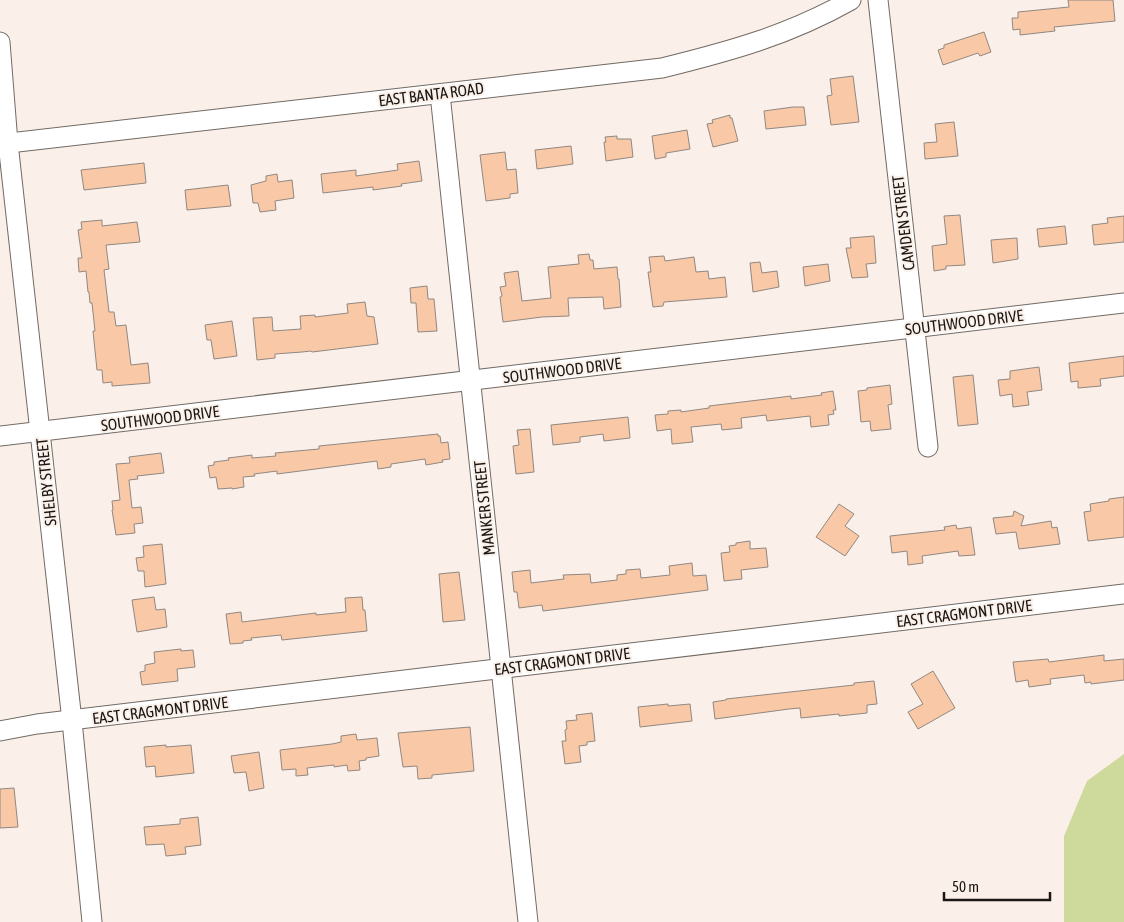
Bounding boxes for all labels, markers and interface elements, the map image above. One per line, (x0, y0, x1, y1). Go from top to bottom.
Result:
street label: EAST BANTA ROAD (377, 79, 485, 109)
street label: CAMDEN STREET (888, 174, 918, 272)
street label: SOUTHWOOD DRIVE (904, 306, 1024, 338)
street label: SOUTHWOOD DRIVE (502, 354, 622, 386)
street label: SOUTHWOOD DRIVE (100, 402, 220, 434)
street label: SHELBY STREET (32, 437, 60, 527)
street label: MANKER STREET (470, 460, 498, 556)
street label: EAST CRAGMONT DRIVE (895, 596, 1033, 630)
street label: EAST CRAGMONT DRIVE (493, 644, 631, 678)
street label: EAST CRAGMONT DRIVE (91, 693, 229, 727)
scale bar (944, 870, 1050, 902)
text: 50 m (952, 878, 979, 895)

